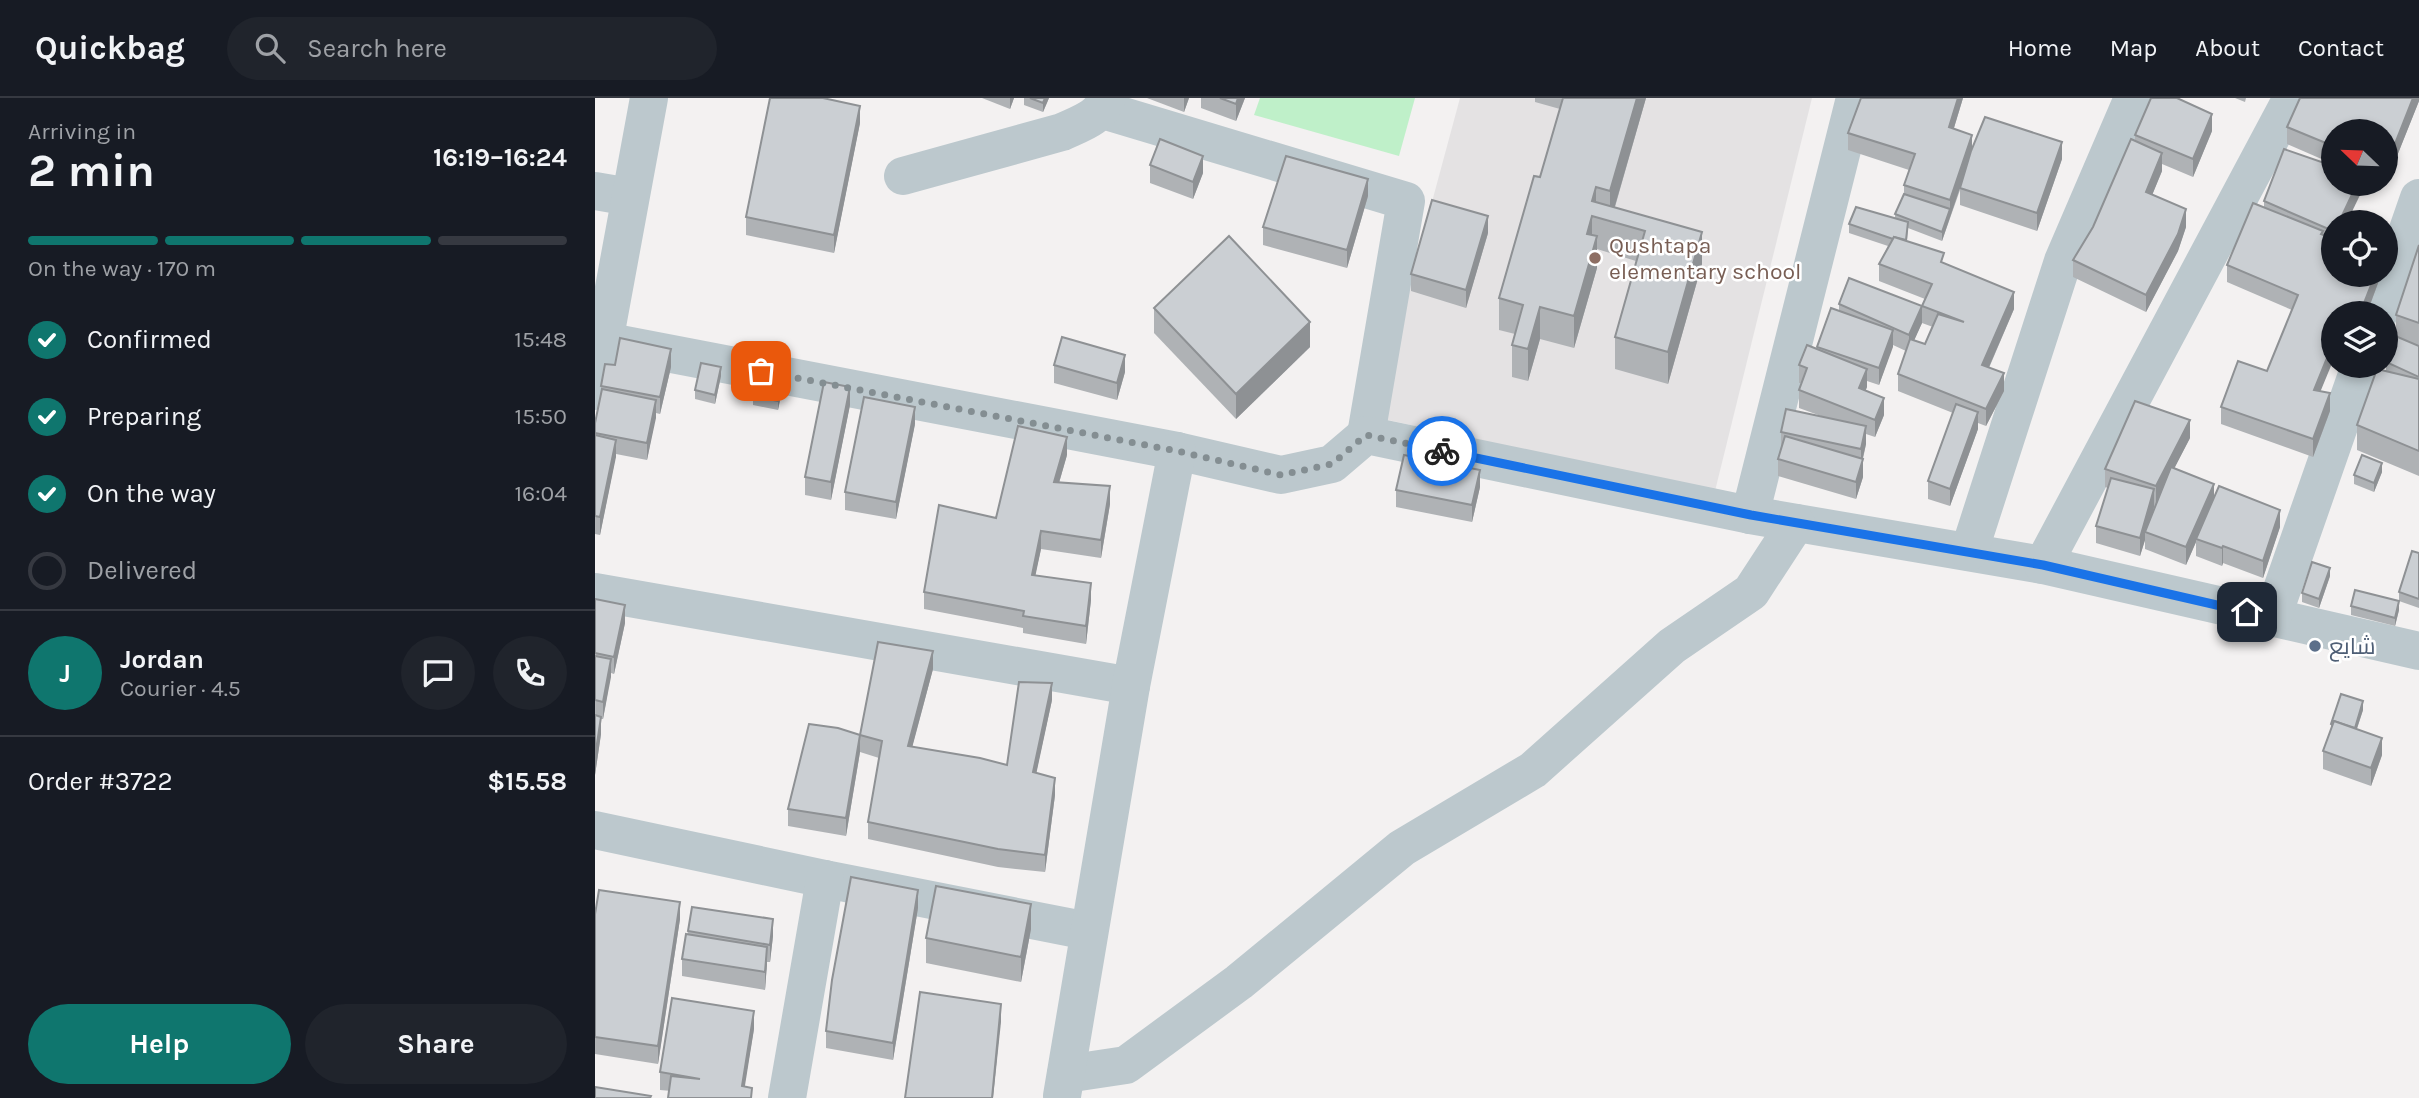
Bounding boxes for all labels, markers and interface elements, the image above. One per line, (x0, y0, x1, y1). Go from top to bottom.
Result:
search box (227, 17, 717, 80)
text: Quickbag (35, 29, 185, 67)
icon: search (251, 29, 289, 67)
text: Search here (307, 33, 447, 64)
text: Home (2008, 34, 2072, 62)
text: Map (2110, 34, 2157, 62)
text: About (2195, 34, 2260, 62)
text: Contact (2298, 34, 2384, 62)
text: Arriving in (28, 118, 136, 145)
north arrow (2321, 119, 2397, 196)
map controls (2321, 119, 2398, 378)
text: 16:19–16:24 (433, 142, 567, 173)
text: 2 min (28, 144, 155, 198)
button: locate (2321, 210, 2398, 287)
place label: Qushtapa elementary school (1609, 232, 1801, 285)
marker: Qushtapa elementary school (1587, 250, 1603, 266)
text: On the way · 170 m (28, 255, 216, 282)
button: layers (2321, 301, 2398, 378)
icon: check (28, 321, 66, 359)
text: Confirmed (87, 324, 212, 355)
text: 15:48 (514, 326, 567, 353)
pin (731, 341, 791, 401)
icon: bag (742, 352, 780, 390)
icon: check (28, 398, 66, 436)
text: Preparing (87, 401, 201, 432)
text: 15:50 (514, 403, 567, 430)
courier (1407, 416, 1477, 486)
icon: bike (1423, 432, 1461, 470)
icon: check (28, 475, 66, 513)
text: On the way (87, 478, 216, 509)
text: 16:04 (514, 480, 567, 507)
text: Delivered (87, 555, 197, 586)
pin (2217, 582, 2277, 642)
icon: home (2228, 593, 2266, 631)
place label: شايع (2329, 633, 2375, 662)
button: chat (401, 636, 475, 710)
button: phone (493, 636, 567, 710)
marker: شايع (2307, 638, 2323, 654)
text: Jordan (120, 644, 204, 675)
text: J (59, 658, 71, 689)
text: Courier · 4.5 (120, 675, 241, 702)
text: Order #3722 (28, 766, 172, 797)
text: $15.58 (487, 766, 567, 797)
button: Help (28, 1004, 291, 1084)
button: Share (305, 1004, 567, 1084)

